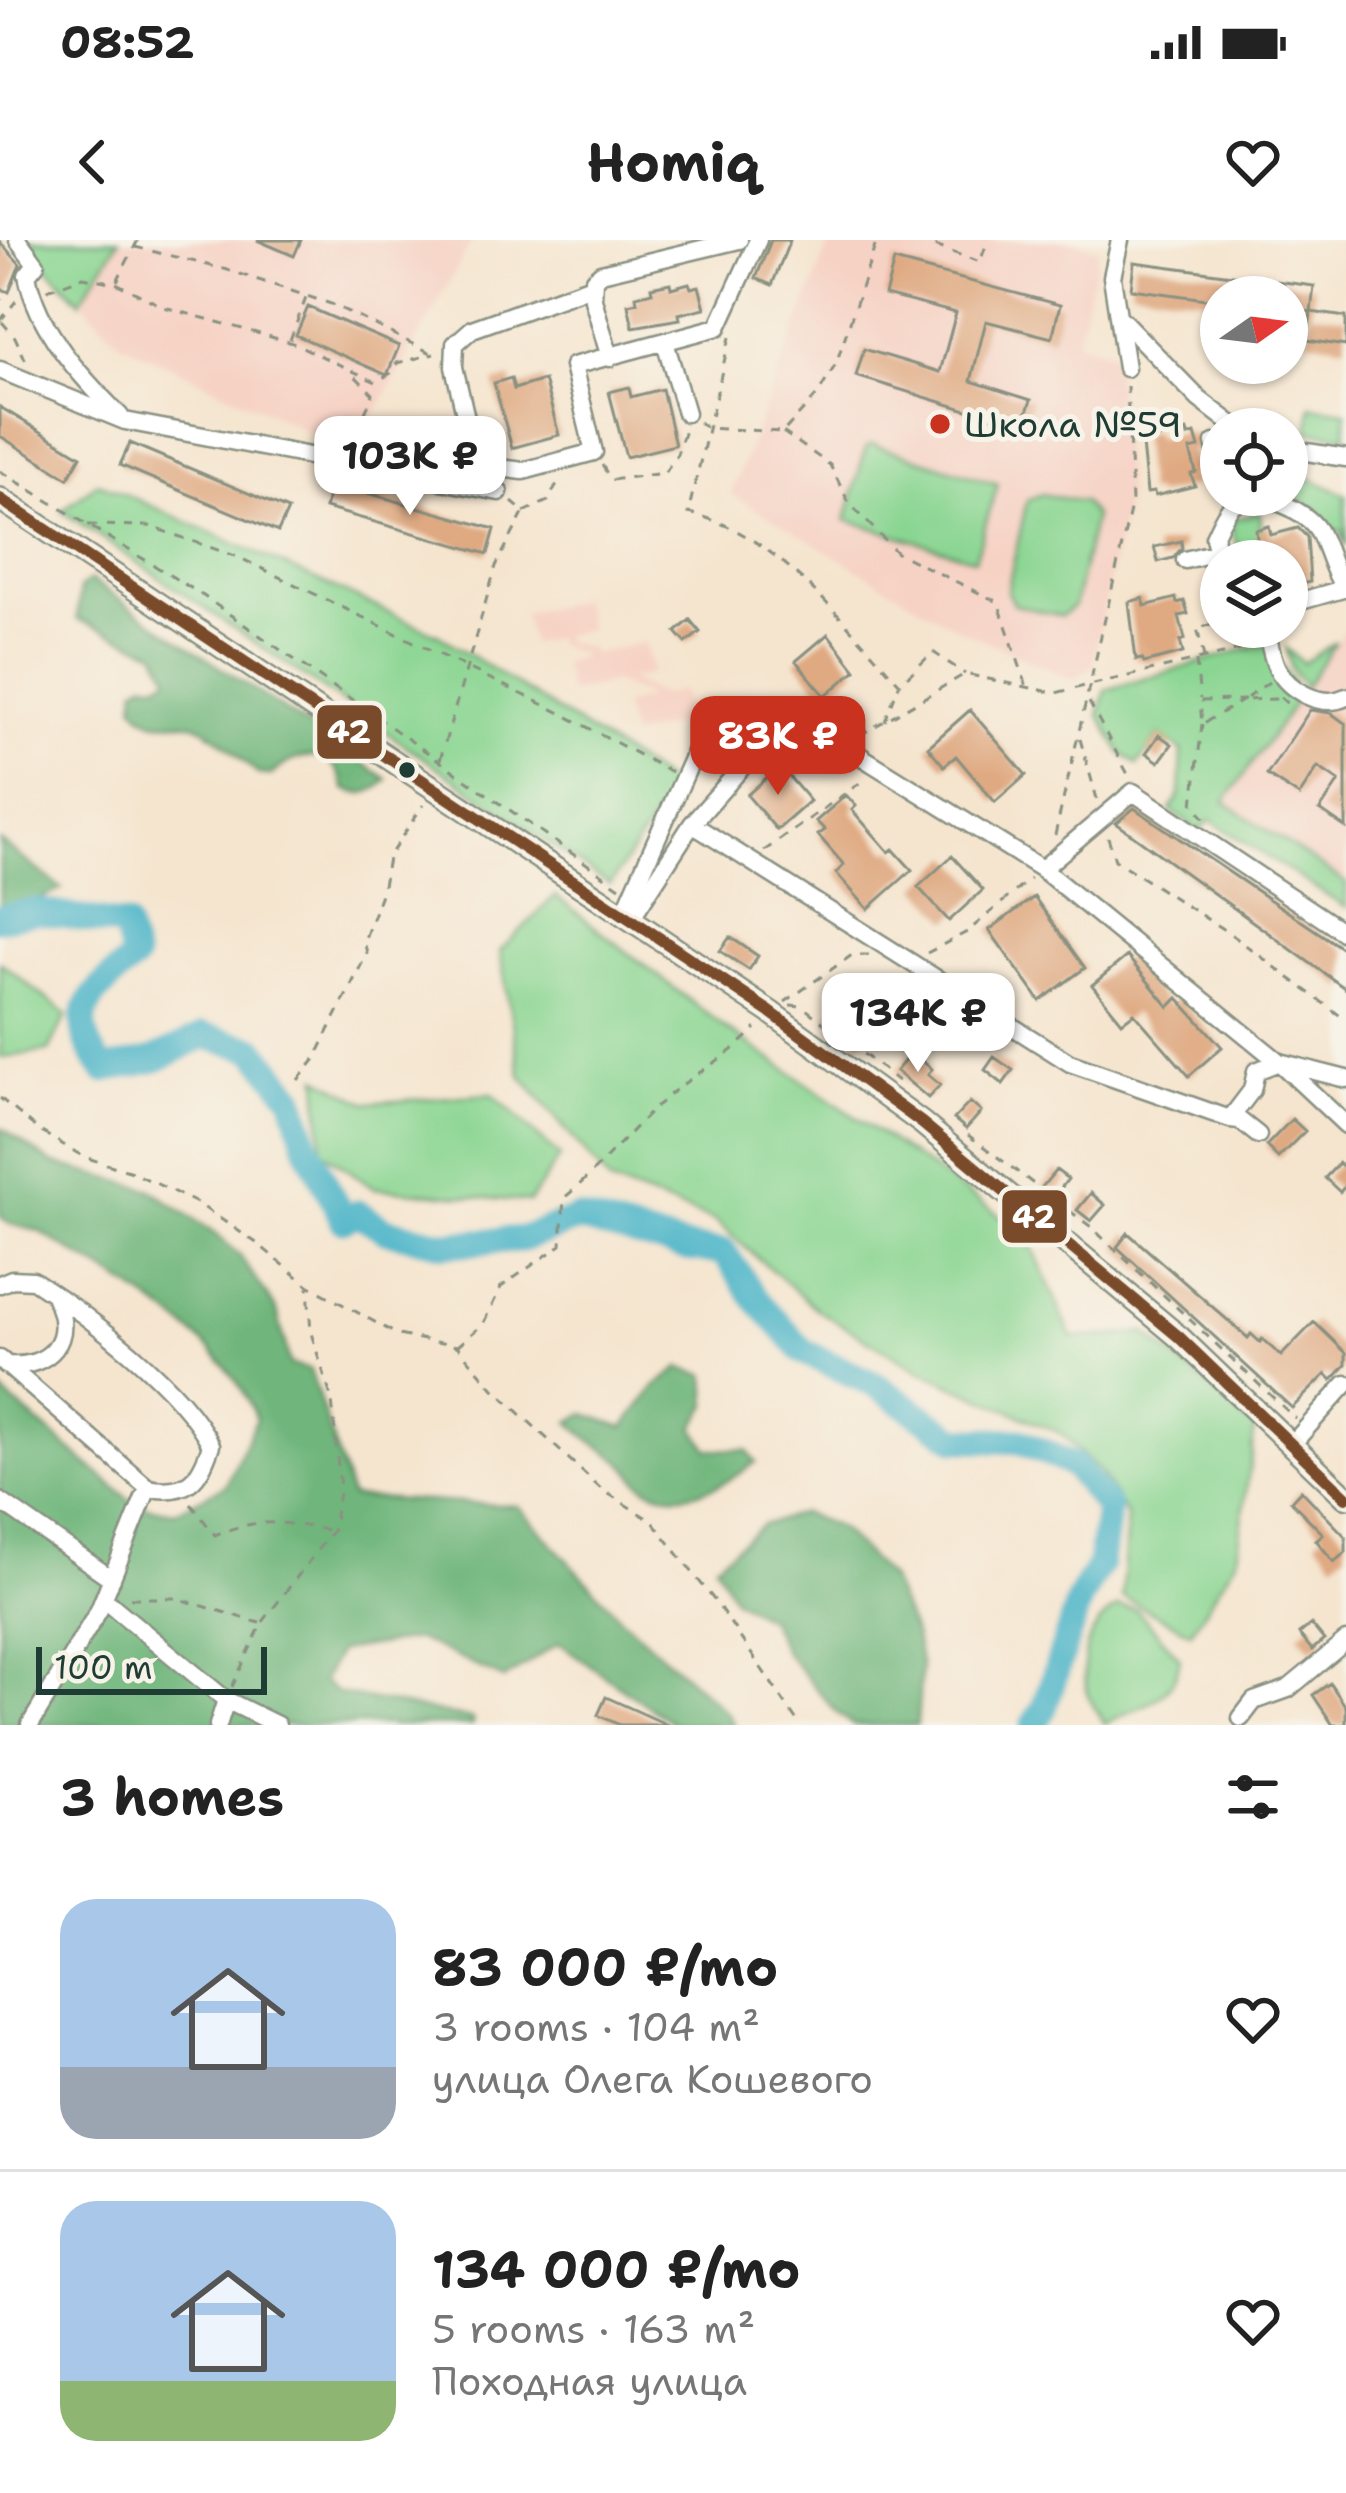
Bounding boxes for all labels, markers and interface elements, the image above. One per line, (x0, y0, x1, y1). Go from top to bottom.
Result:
text: 08:52 (60, 12, 194, 72)
text: Homiq (586, 126, 760, 198)
icon: back (60, 129, 126, 195)
icon: heart (1220, 129, 1286, 195)
north arrow (1200, 276, 1308, 384)
map controls (1200, 276, 1308, 648)
place label: Школа №59 (964, 400, 1182, 449)
button: locate (1200, 408, 1308, 516)
marker: Школа №59 (927, 411, 953, 437)
pin: 103K ₽ (312, 416, 508, 518)
text: 103K ₽ (341, 429, 479, 481)
button: layers (1200, 540, 1308, 648)
pin: 83K ₽ (694, 696, 862, 798)
line badge: 42 (315, 703, 384, 761)
text: 42 (327, 709, 371, 754)
text: 83K ₽ (717, 709, 839, 761)
unlabelled marker (396, 759, 418, 781)
pin: 134K ₽ (820, 973, 1016, 1075)
text: 134K ₽ (849, 986, 987, 1038)
line badge: 42 (1000, 1188, 1069, 1245)
text: 42 (1012, 1194, 1056, 1239)
scale bar (36, 1641, 267, 1694)
text: 100 m (54, 1645, 153, 1690)
text: 3 homes (60, 1763, 284, 1831)
icon: filters (1220, 1764, 1286, 1830)
text: 83 000 ₽/mo (432, 1933, 778, 2001)
icon: home (156, 1947, 300, 2091)
icon: heart (1220, 1986, 1286, 2052)
text: 3 rooms · 104 m² (432, 2001, 760, 2053)
text: улица Олега Кошевого (432, 2053, 873, 2105)
text: 134 000 ₽/mo (432, 2235, 800, 2303)
icon: home (156, 2249, 300, 2393)
icon: heart (1220, 2288, 1286, 2354)
text: 5 rooms · 163 m² (432, 2303, 755, 2355)
text: Походная улица (432, 2355, 747, 2407)

